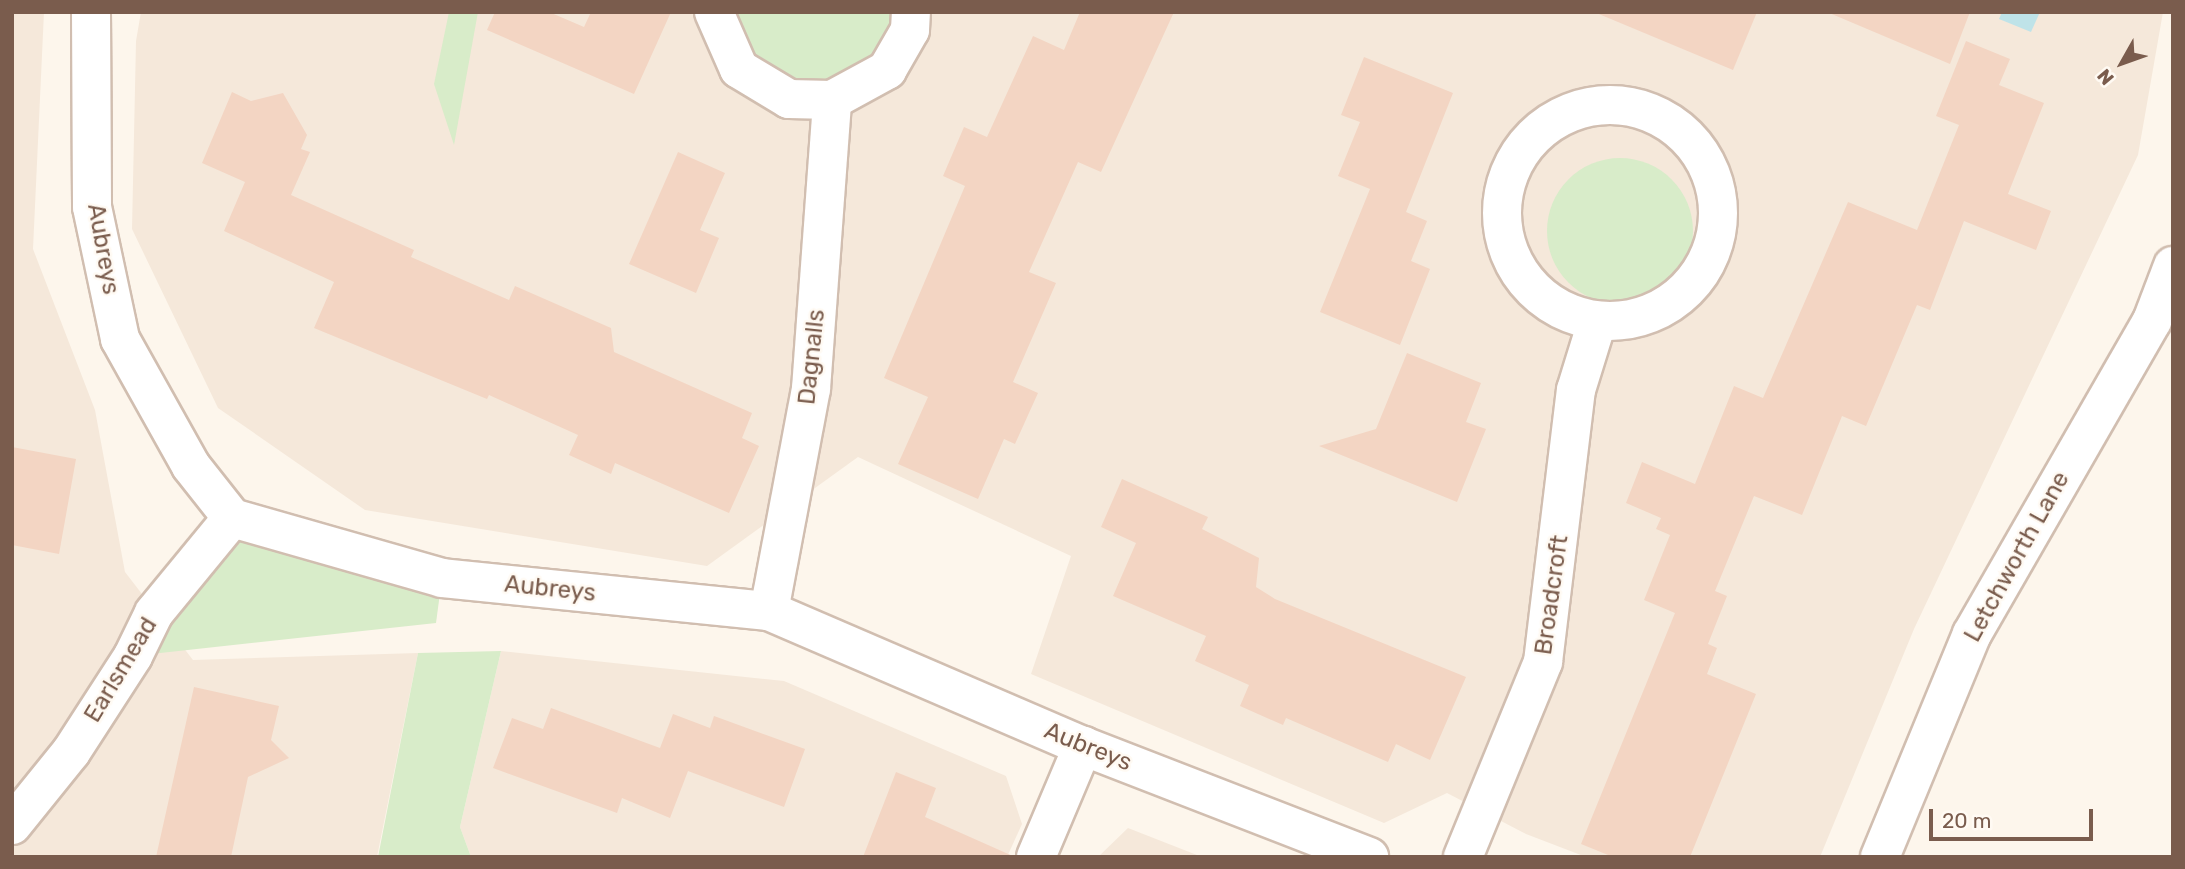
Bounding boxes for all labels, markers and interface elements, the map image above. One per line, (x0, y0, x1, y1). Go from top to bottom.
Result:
north arrow (2087, 28, 2157, 98)
text: N (2092, 64, 2119, 89)
street label: Aubreys (81, 201, 125, 297)
street label: Dagnalls (793, 308, 831, 406)
street label: Letchworth Lane (1958, 467, 2076, 647)
street label: Broadcroft (1529, 533, 1575, 657)
street label: Aubreys (503, 570, 597, 608)
street label: Earlsmead (78, 612, 164, 728)
street label: Aubreys (1040, 716, 1136, 778)
scale bar (1933, 796, 2098, 840)
text: 20 m (1942, 808, 1991, 833)

